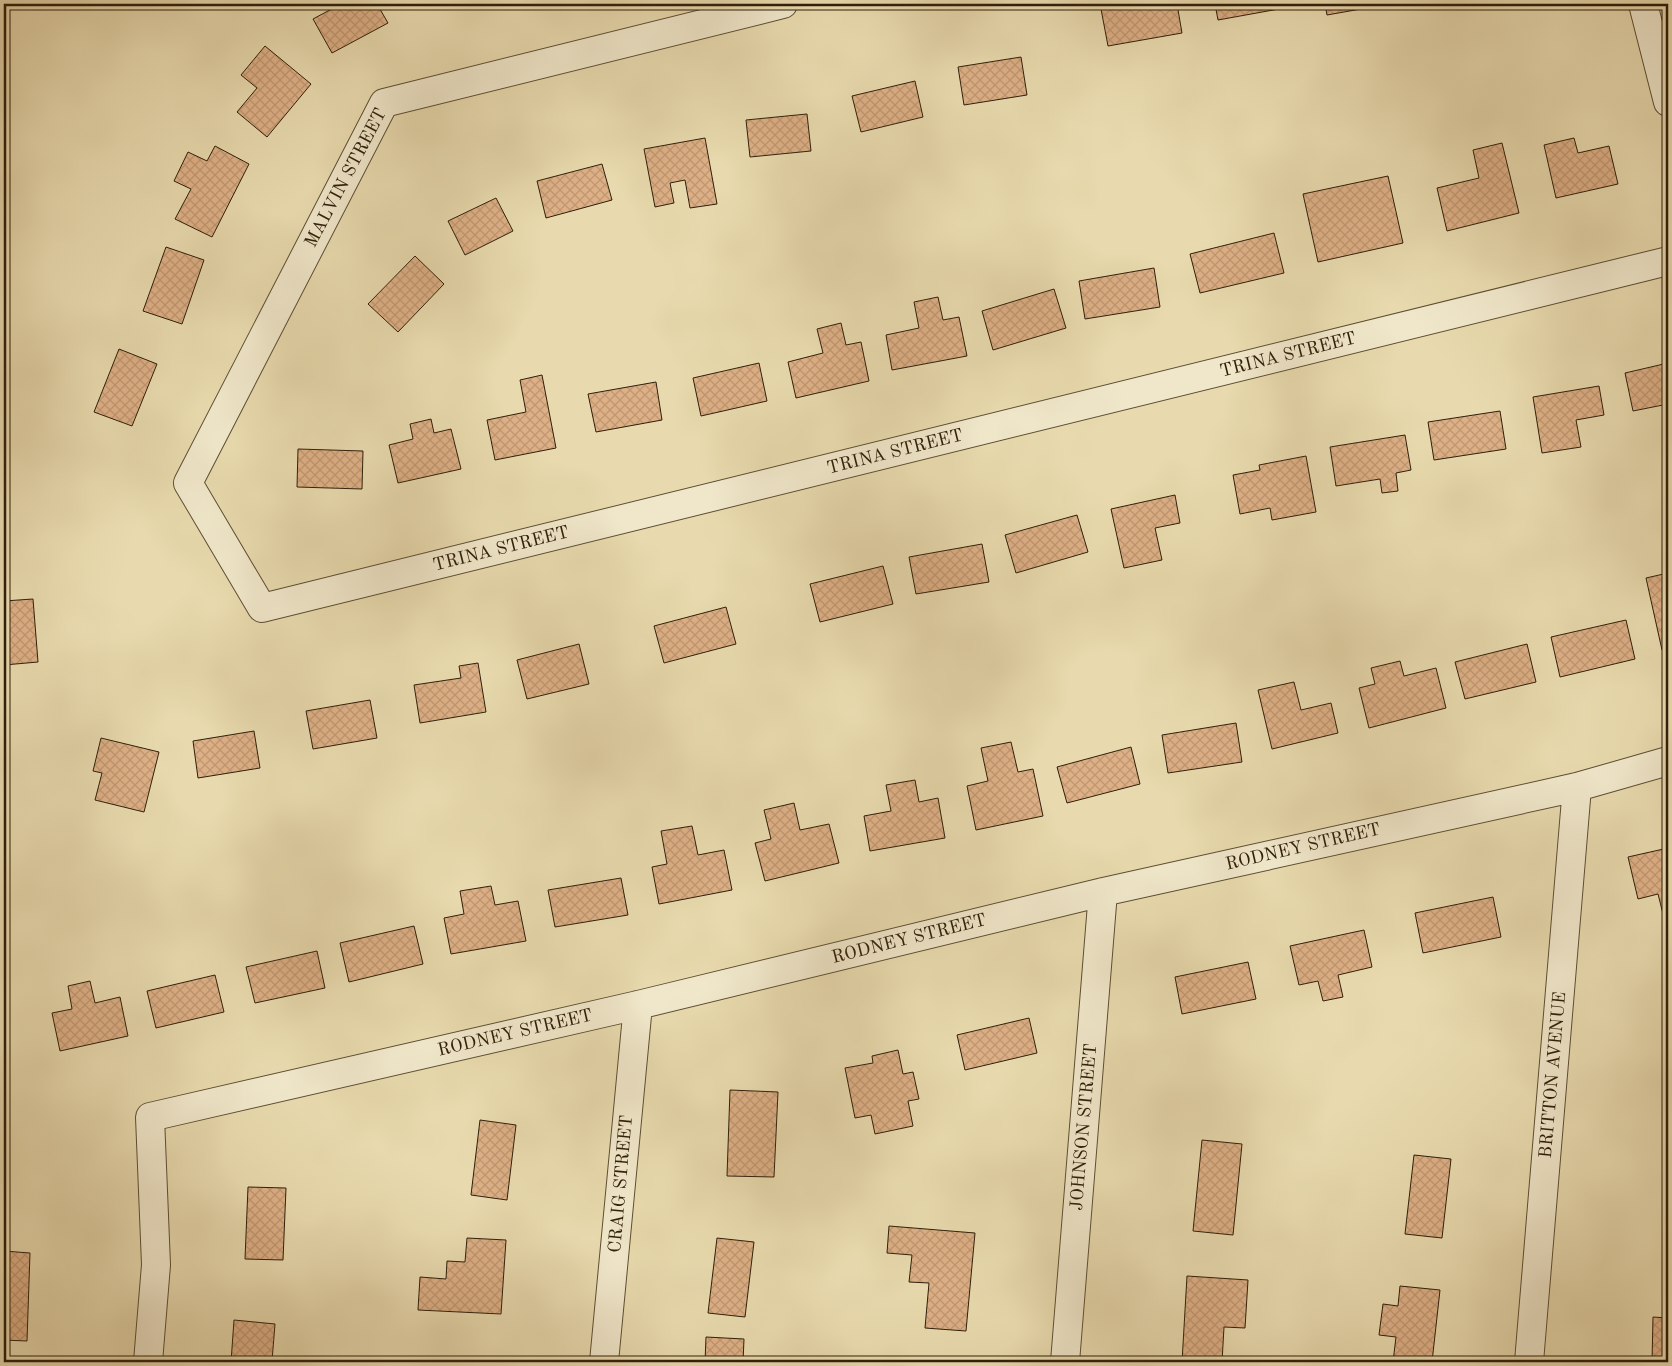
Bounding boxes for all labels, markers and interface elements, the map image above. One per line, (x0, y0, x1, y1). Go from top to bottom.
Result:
street label: MALVIN STREET (302, 106, 390, 250)
street label: TRINA STREET (1218, 329, 1358, 381)
street label: TRINA STREET (825, 426, 965, 478)
street label: TRINA STREET (431, 523, 571, 575)
street label: RODNEY STREET (1224, 820, 1382, 874)
street label: RODNEY STREET (830, 911, 988, 967)
street label: BRITTON AVENUE (1537, 991, 1569, 1159)
street label: RODNEY STREET (436, 1006, 594, 1060)
street label: JOHNSON STREET (1068, 1043, 1100, 1211)
street label: CRAIG STREET (606, 1114, 636, 1254)

